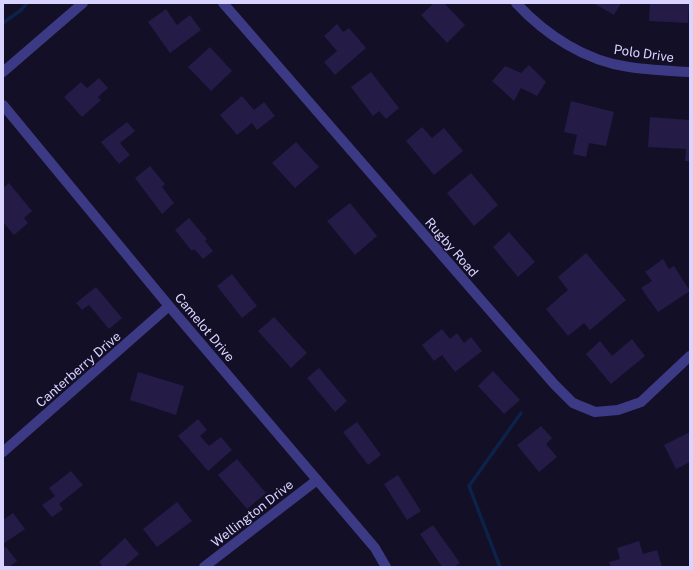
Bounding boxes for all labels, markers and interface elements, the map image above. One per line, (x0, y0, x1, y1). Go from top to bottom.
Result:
street label: Polo Drive (613, 42, 675, 65)
street label: Rugby Road (422, 215, 481, 280)
street label: Camelot Drive (172, 290, 238, 365)
street label: Canterberry Drive (33, 329, 124, 410)
street label: Wellington Drive (208, 477, 296, 550)

